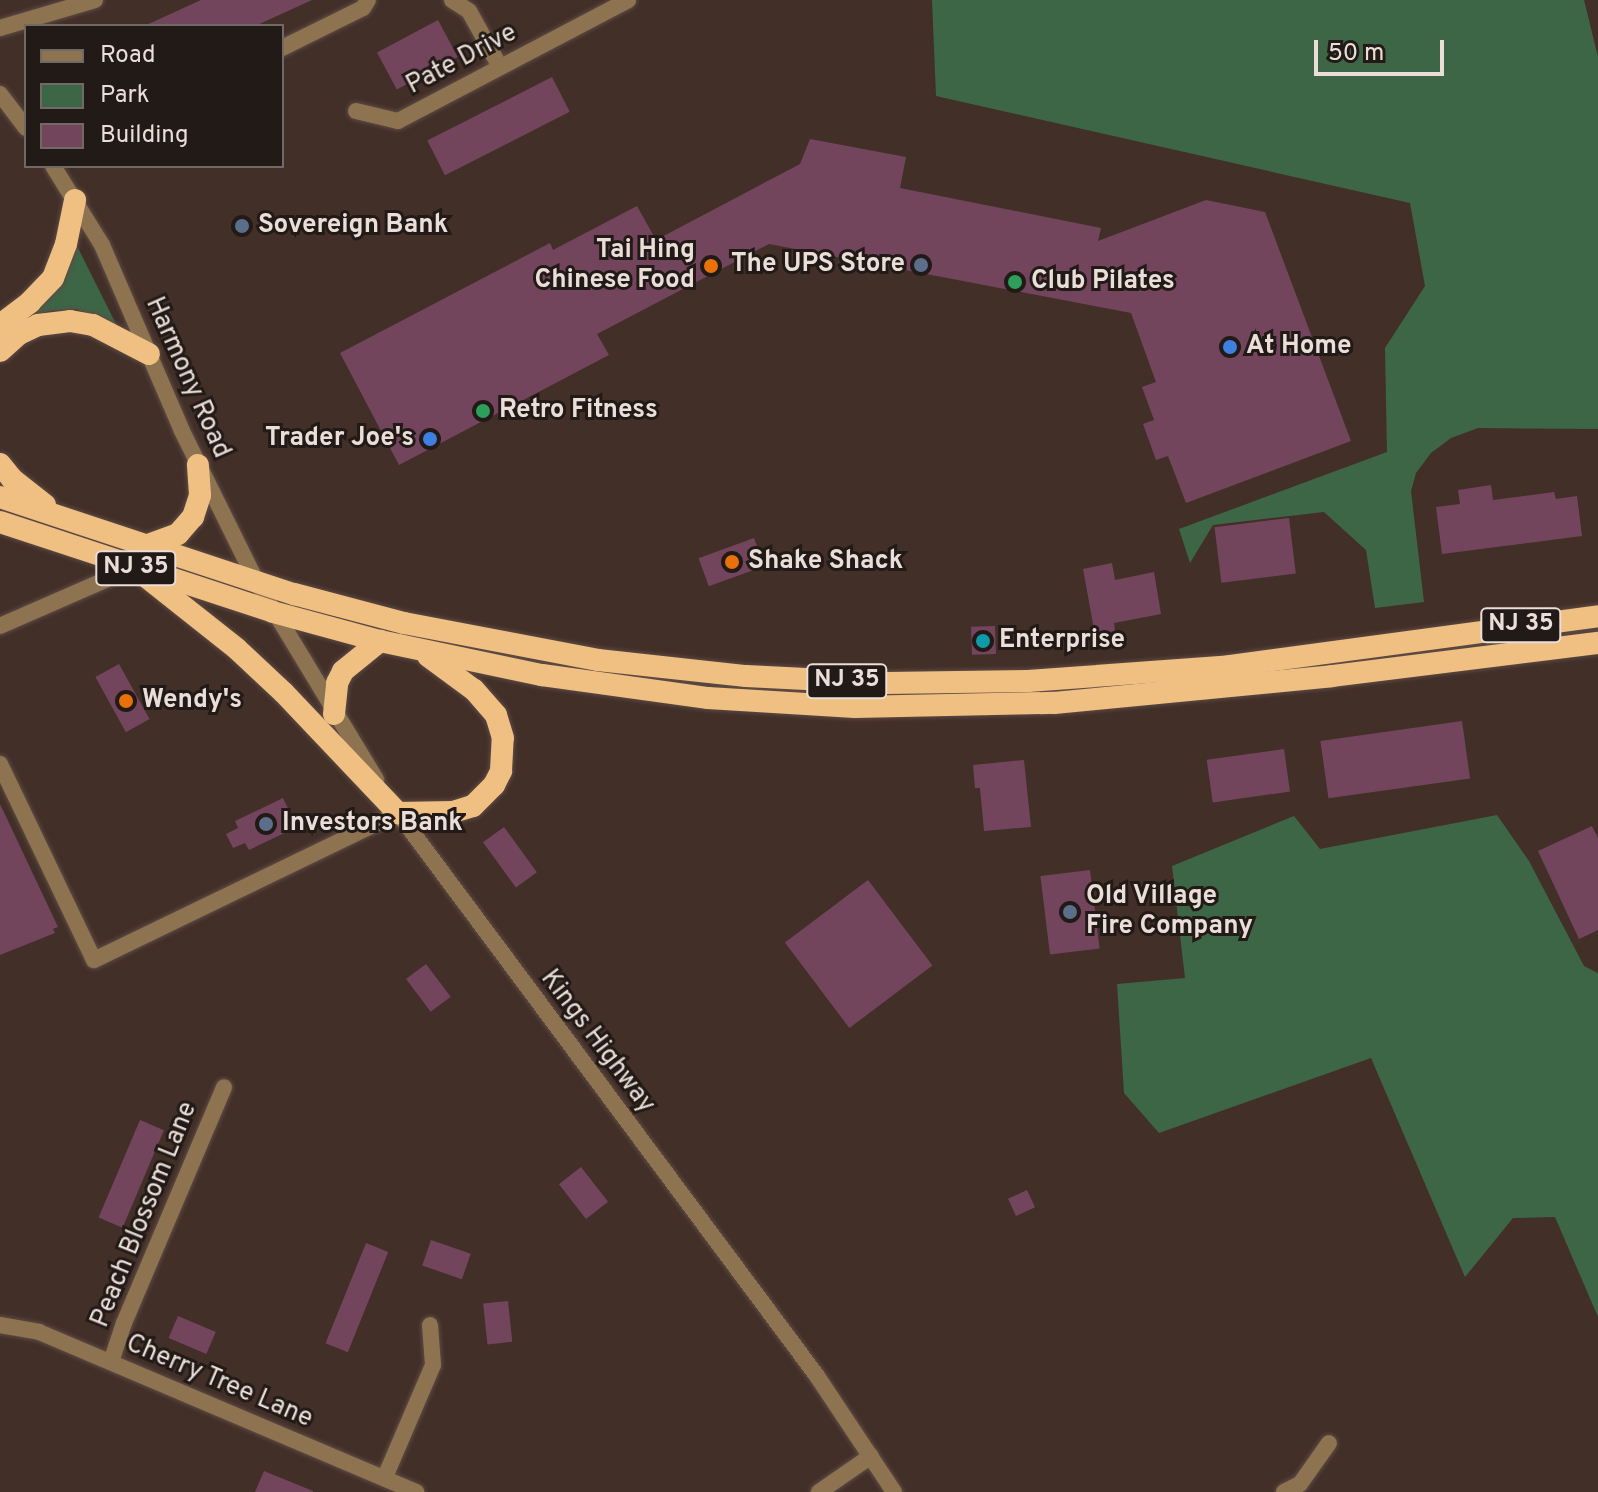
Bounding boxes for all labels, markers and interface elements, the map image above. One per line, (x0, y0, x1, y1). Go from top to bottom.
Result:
street label: Pate Drive (402, 18, 522, 102)
legend (24, 24, 284, 168)
scale bar (1318, 24, 1448, 74)
text: 50 m (1328, 39, 1384, 69)
text: Road (100, 41, 156, 71)
text: Park (100, 81, 150, 111)
text: Building (100, 121, 189, 151)
place label: Sovereign Bank (258, 210, 448, 242)
marker: Sovereign Bank (233, 217, 251, 235)
place label: Tai Hing Chinese Food (535, 235, 695, 296)
place label: The UPS Store (731, 249, 905, 281)
marker: The UPS Store (912, 256, 930, 274)
marker: Tai Hing Chinese Food (702, 257, 720, 275)
place label: Club Pilates (1031, 266, 1175, 298)
marker: Club Pilates (1006, 273, 1024, 291)
street label: Harmony Road (138, 293, 236, 463)
place label: At Home (1246, 331, 1352, 363)
marker: At Home (1221, 338, 1239, 356)
place label: Retro Fitness (499, 395, 658, 427)
marker: Retro Fitness (474, 402, 492, 420)
place label: Trader Joe's (265, 423, 414, 455)
marker: Trader Joe's (421, 430, 439, 448)
place label: Shake Shack (748, 546, 903, 578)
road number: NJ 35 (94, 548, 178, 588)
marker: Shake Shack (723, 553, 741, 571)
road number: NJ 35 (1479, 605, 1563, 645)
place label: Enterprise (999, 625, 1125, 657)
marker: Enterprise (974, 632, 992, 650)
road number: NJ 35 (805, 661, 889, 701)
place label: Wendy's (142, 685, 242, 717)
marker: Wendy's (117, 692, 135, 710)
place label: Investors Bank (282, 808, 463, 840)
marker: Investors Bank (257, 815, 275, 833)
place label: Old Village Fire Company (1086, 881, 1253, 942)
marker: Old Village Fire Company (1061, 903, 1079, 921)
street label: Kings Highway (533, 964, 661, 1120)
street label: Peach Blossom Lane (85, 1098, 205, 1332)
street label: Cherry Tree Lane (121, 1328, 317, 1436)

